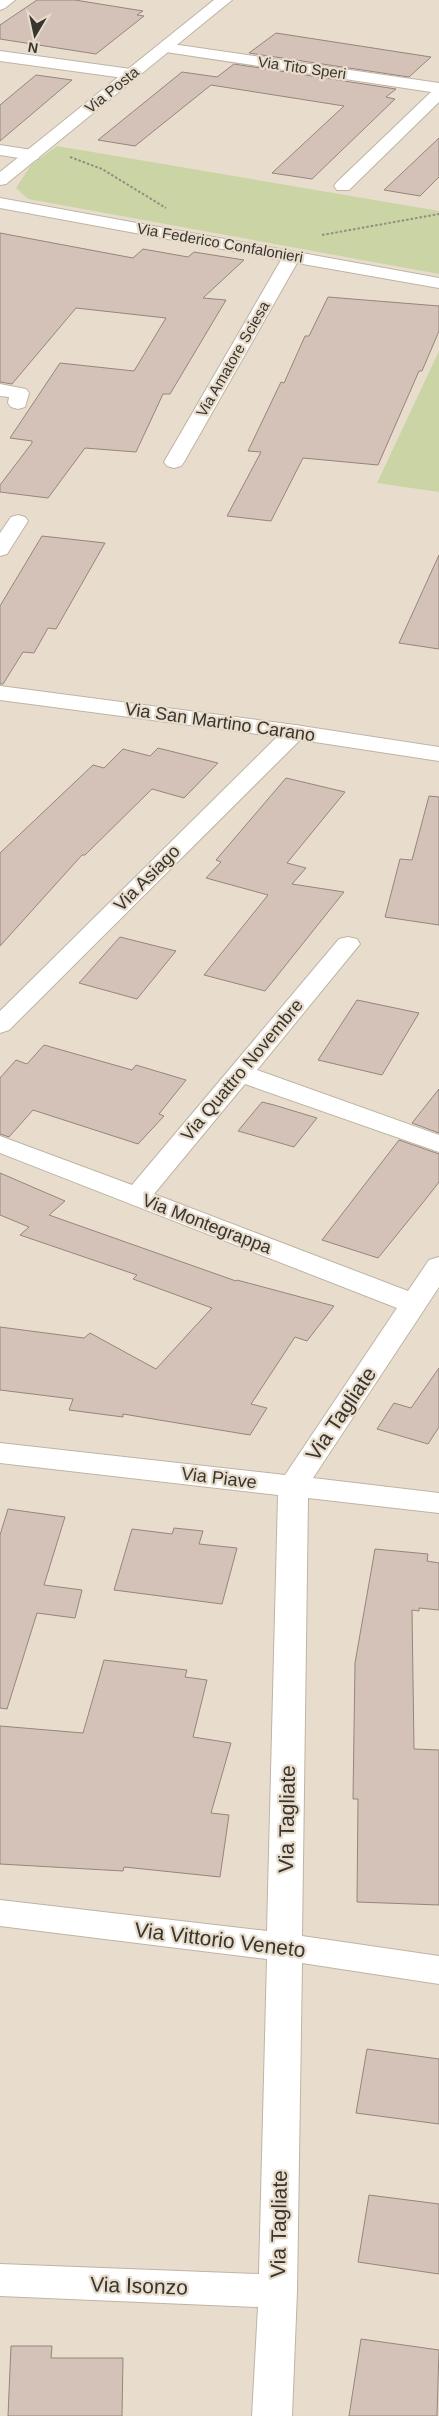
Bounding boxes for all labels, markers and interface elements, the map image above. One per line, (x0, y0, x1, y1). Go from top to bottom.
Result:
north arrow (10, 10, 60, 60)
text: N (27, 39, 39, 57)
street label: Via Tito Speri (257, 53, 347, 82)
street label: Via Posta (81, 62, 142, 116)
street label: Via Federico Confalonieri (136, 220, 304, 265)
street label: Via Amatore Sciesa (193, 297, 273, 420)
street label: Via San Martino Carano (124, 699, 316, 745)
street label: Via Asiago (110, 841, 184, 915)
street label: Via Quattro Novembre (177, 995, 307, 1145)
street label: Via Montegrappa (140, 1190, 275, 1258)
street label: Via Tagliate (301, 1363, 380, 1465)
street label: Via Piave (180, 1463, 258, 1493)
street label: Via Tagliate (274, 1765, 299, 1873)
street label: Via Vittorio Veneto (133, 1918, 307, 1961)
street label: Via Tagliate (266, 2170, 291, 2278)
street label: Via Isonzo (90, 2272, 188, 2299)

